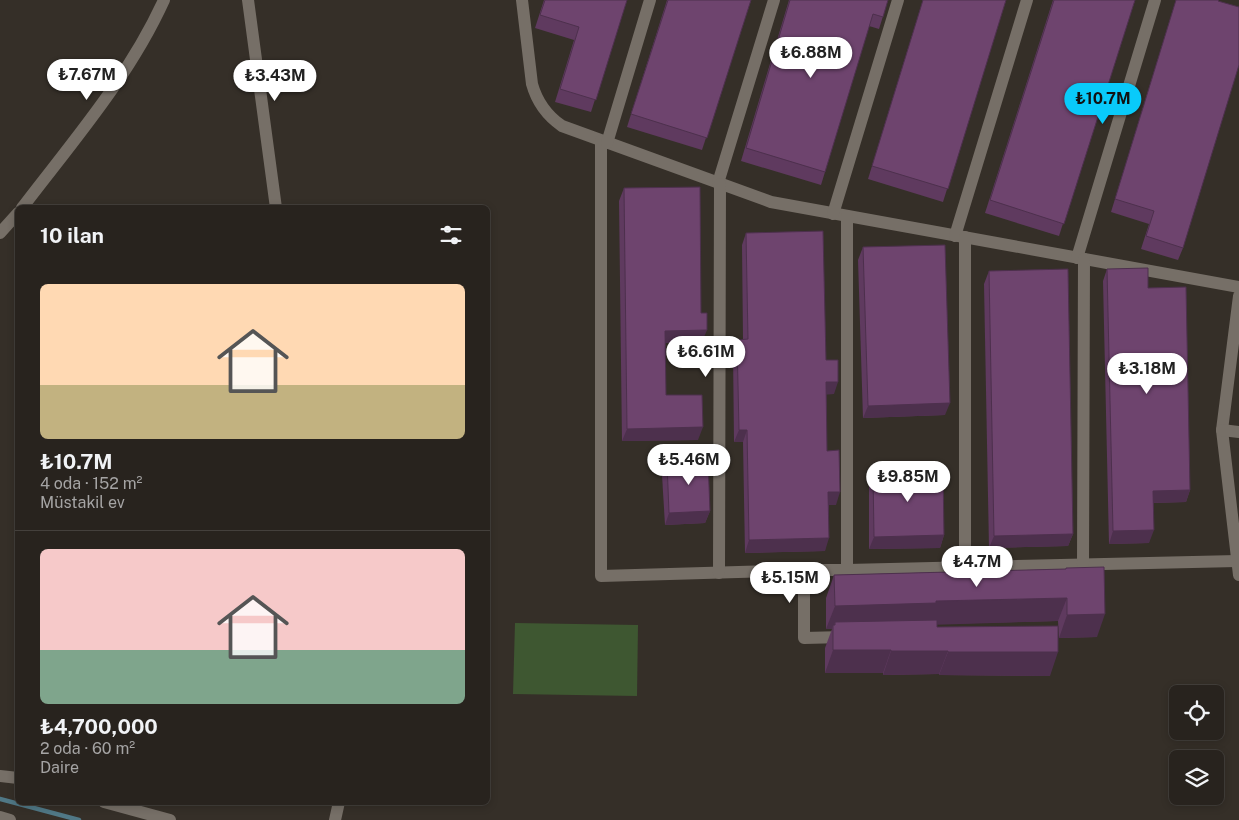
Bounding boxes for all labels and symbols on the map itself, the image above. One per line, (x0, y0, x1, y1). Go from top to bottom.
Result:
pin: ₺6.88M (770, 36, 852, 79)
pin: ₺7.67M (46, 58, 128, 101)
pin: ₺3.43M (234, 59, 316, 102)
pin: ₺10.7M (1062, 82, 1144, 125)
pin: ₺6.61M (665, 336, 747, 378)
pin: ₺3.18M (1106, 352, 1188, 395)
pin: ₺5.46M (648, 444, 730, 486)
pin: ₺9.85M (867, 460, 949, 503)
pin: ₺4.7M (942, 546, 1012, 588)
pin: ₺5.15M (749, 562, 831, 604)

